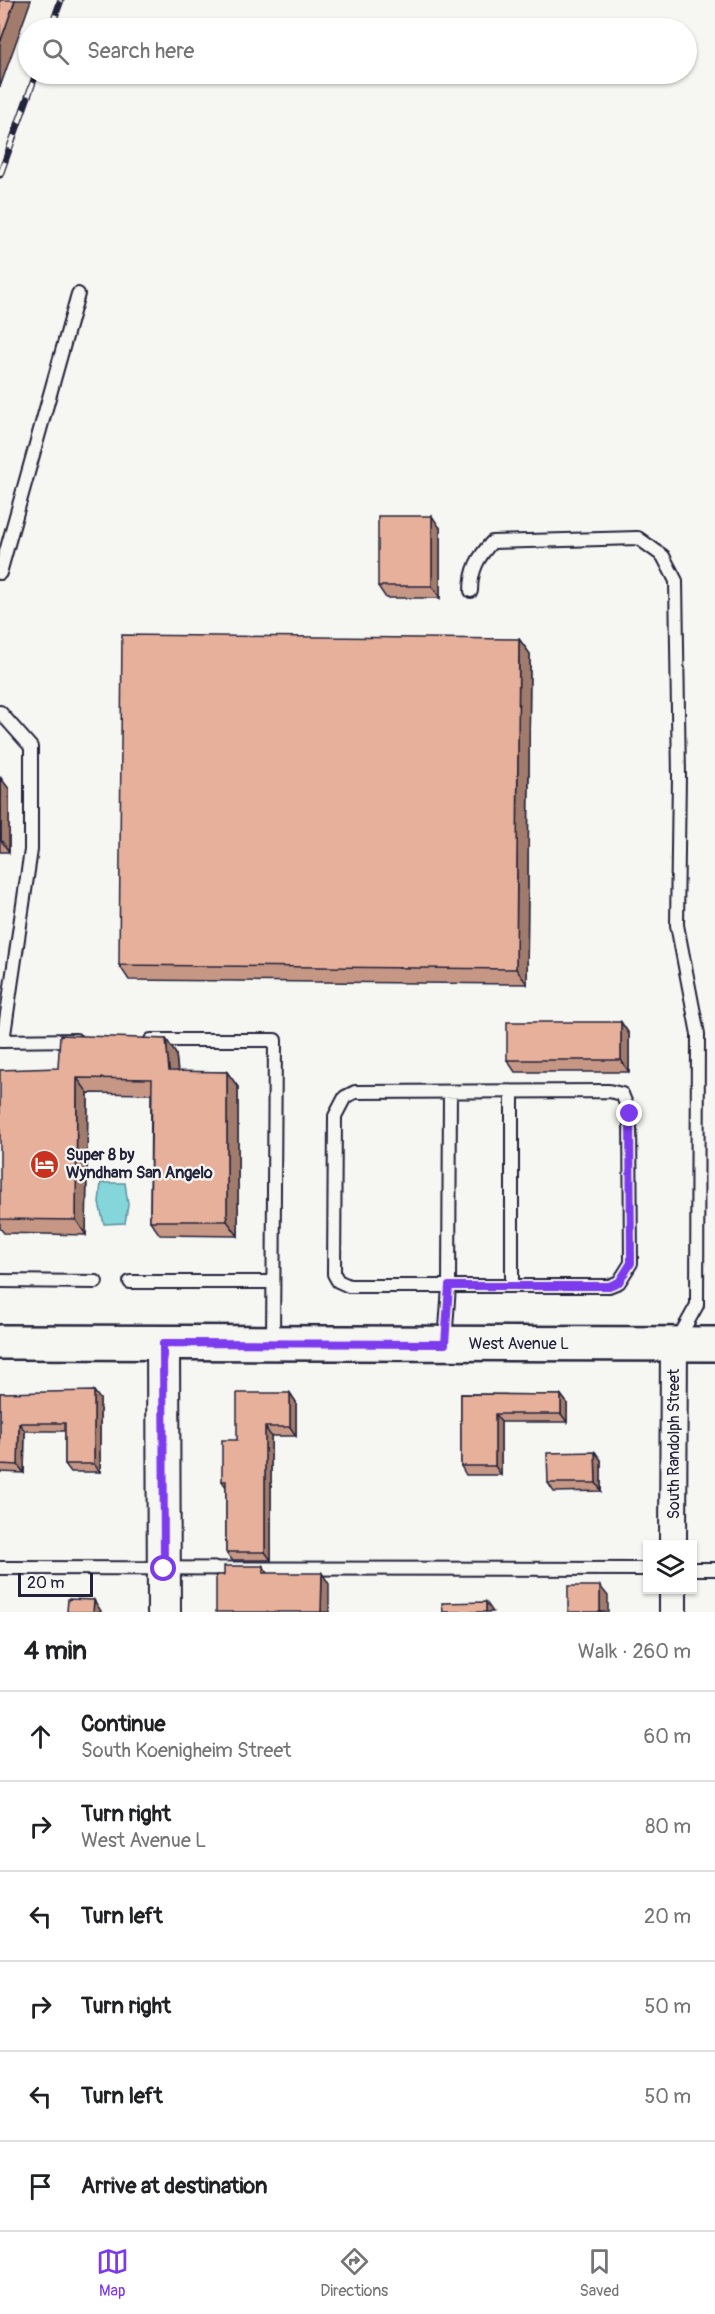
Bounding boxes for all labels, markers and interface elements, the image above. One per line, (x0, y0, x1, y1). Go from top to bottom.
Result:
search box (18, 18, 697, 84)
icon: search (39, 35, 72, 68)
text: Search here (87, 37, 194, 65)
route end (616, 1100, 642, 1126)
place label: Super 8 by Wyndham San Angelo (66, 1145, 213, 1183)
hotel icon: Super 8 by Wyndham San Angelo (29, 1148, 61, 1180)
street label: West Avenue L (469, 1334, 569, 1354)
street label: South Randolph Street (664, 1368, 684, 1519)
map controls (643, 1540, 697, 1594)
button: layers (643, 1540, 697, 1594)
route start (150, 1555, 176, 1581)
scale bar (18, 1570, 93, 1598)
text: 20 m (27, 1573, 65, 1593)
text: 4 min (24, 1635, 87, 1667)
text: Walk · 260 m (578, 1639, 691, 1664)
text: Continue (81, 1710, 165, 1738)
icon: ahead (24, 1720, 57, 1753)
text: 60 m (644, 1724, 691, 1749)
text: South Koenigheim Street (81, 1738, 291, 1763)
text: Turn right (81, 1800, 171, 1828)
icon: right (24, 1810, 57, 1843)
text: 80 m (645, 1814, 691, 1839)
text: West Avenue L (81, 1828, 206, 1853)
icon: left (24, 1900, 57, 1933)
text: Turn left (81, 1902, 163, 1930)
text: 20 m (644, 1904, 691, 1929)
icon: right (24, 1990, 57, 2023)
text: Turn right (81, 1992, 171, 2020)
text: 50 m (644, 1994, 691, 2019)
icon: left (24, 2080, 57, 2113)
text: Turn left (81, 2082, 163, 2110)
text: 50 m (644, 2084, 691, 2109)
icon: arrive (24, 2170, 57, 2203)
text: Arrive at destination (81, 2172, 267, 2200)
tab: Map (96, 2245, 129, 2301)
tab: Directions (320, 2245, 388, 2301)
tab: Saved (580, 2245, 619, 2301)

